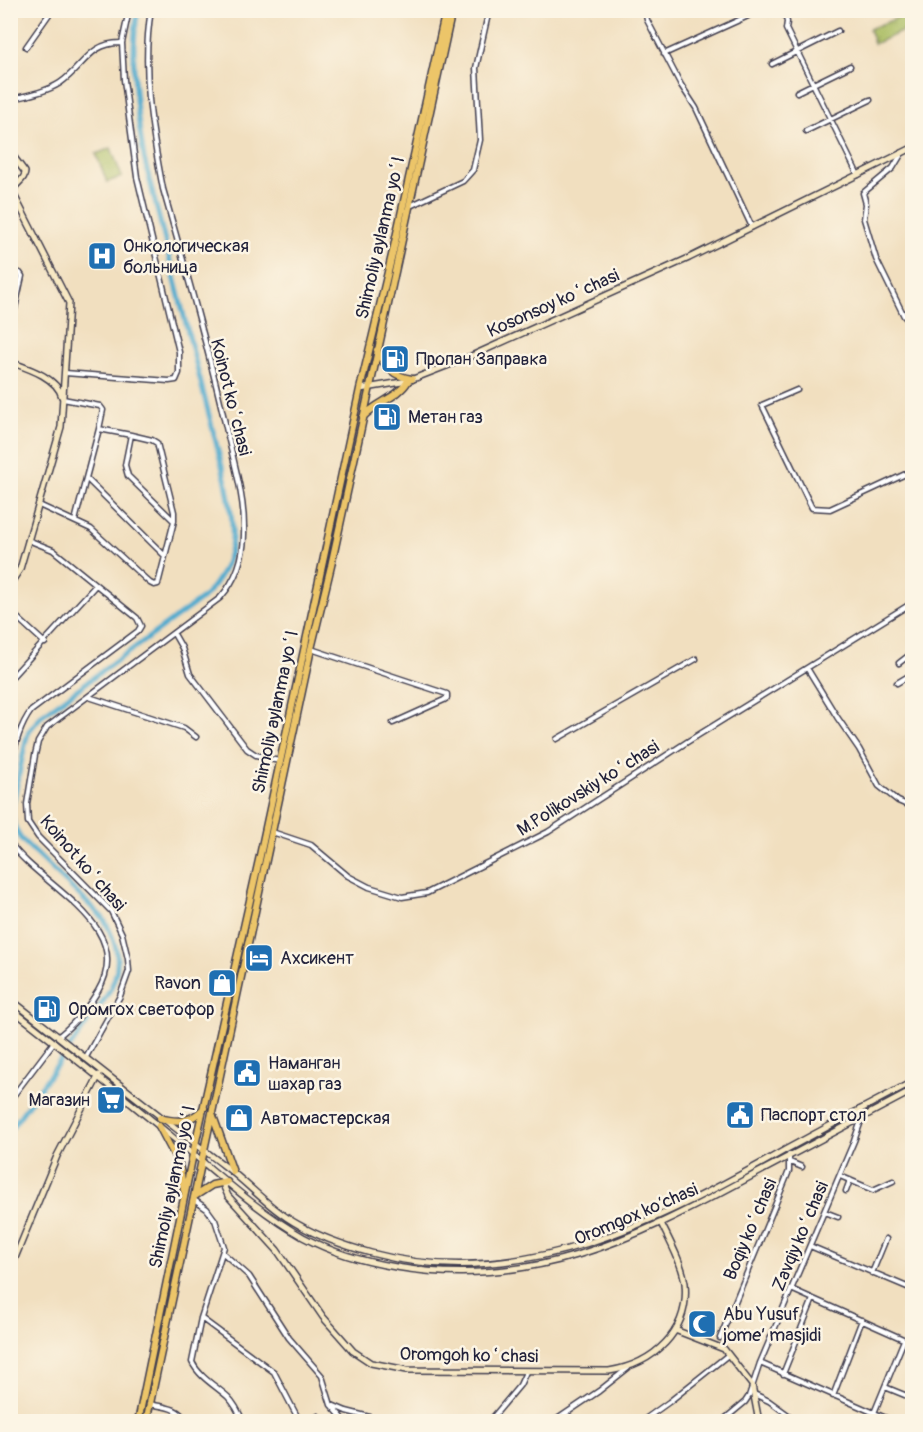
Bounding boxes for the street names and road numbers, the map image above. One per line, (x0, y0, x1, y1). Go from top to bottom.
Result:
street label: Shimoliy aylanma yoʻl (351, 155, 410, 321)
street label: Kosonsoy koʻchasi (483, 264, 623, 343)
street label: Koinot koʻchasi (205, 336, 256, 458)
street label: Shimoliy aylanma yoʻl (247, 629, 304, 796)
street label: M.Polikovskiy koʻchasi (513, 735, 664, 842)
street label: Koinot koʻchasi (35, 810, 131, 916)
street label: Shimoliy aylanma yoʻl (144, 1104, 201, 1271)
street label: Boqiy koʻchasi (719, 1175, 782, 1284)
street label: Oromgox ko‘chasi (571, 1178, 702, 1251)
street label: Zavqiy koʻchasi (767, 1178, 834, 1295)
street label: Oromgoh koʻchasi (399, 1343, 539, 1368)

